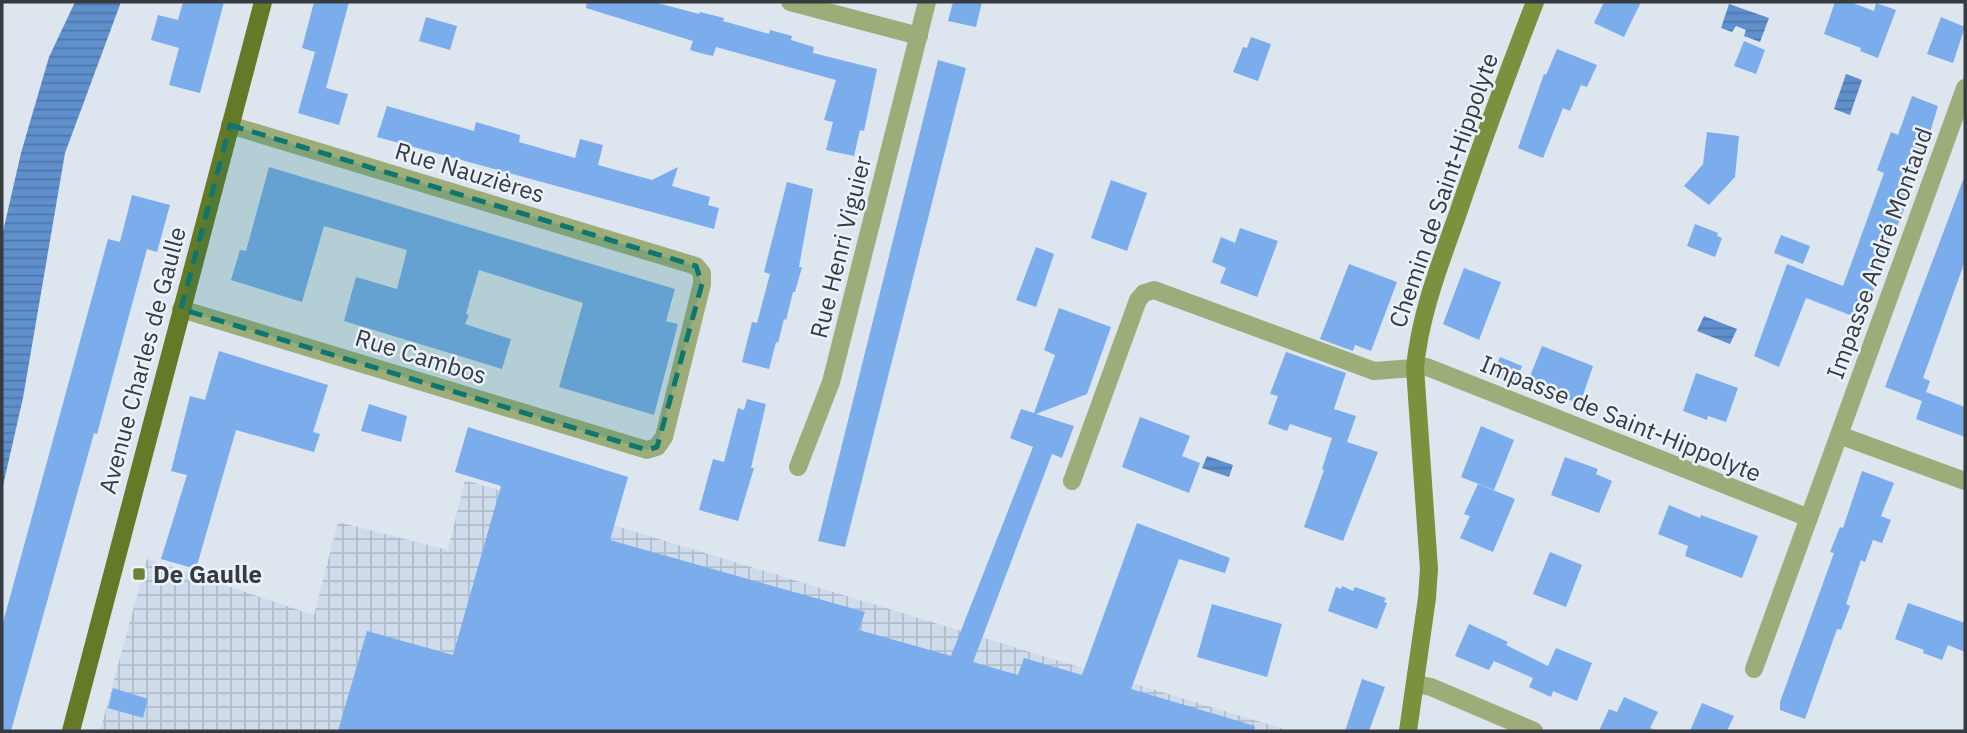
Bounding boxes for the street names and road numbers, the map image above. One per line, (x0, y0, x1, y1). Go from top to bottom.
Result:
street label: Chemin de Saint-Hippolyte (1381, 48, 1505, 332)
street label: Impasse André Montaud (1819, 123, 1939, 383)
street label: Rue Nauzières (391, 134, 549, 210)
street label: Rue Henri Viguier (802, 152, 878, 342)
street label: Avenue Charles de Gaulle (91, 223, 193, 497)
street label: Rue Cambos (352, 321, 490, 391)
street label: Impasse de Saint-Hippolyte (1476, 347, 1766, 489)

